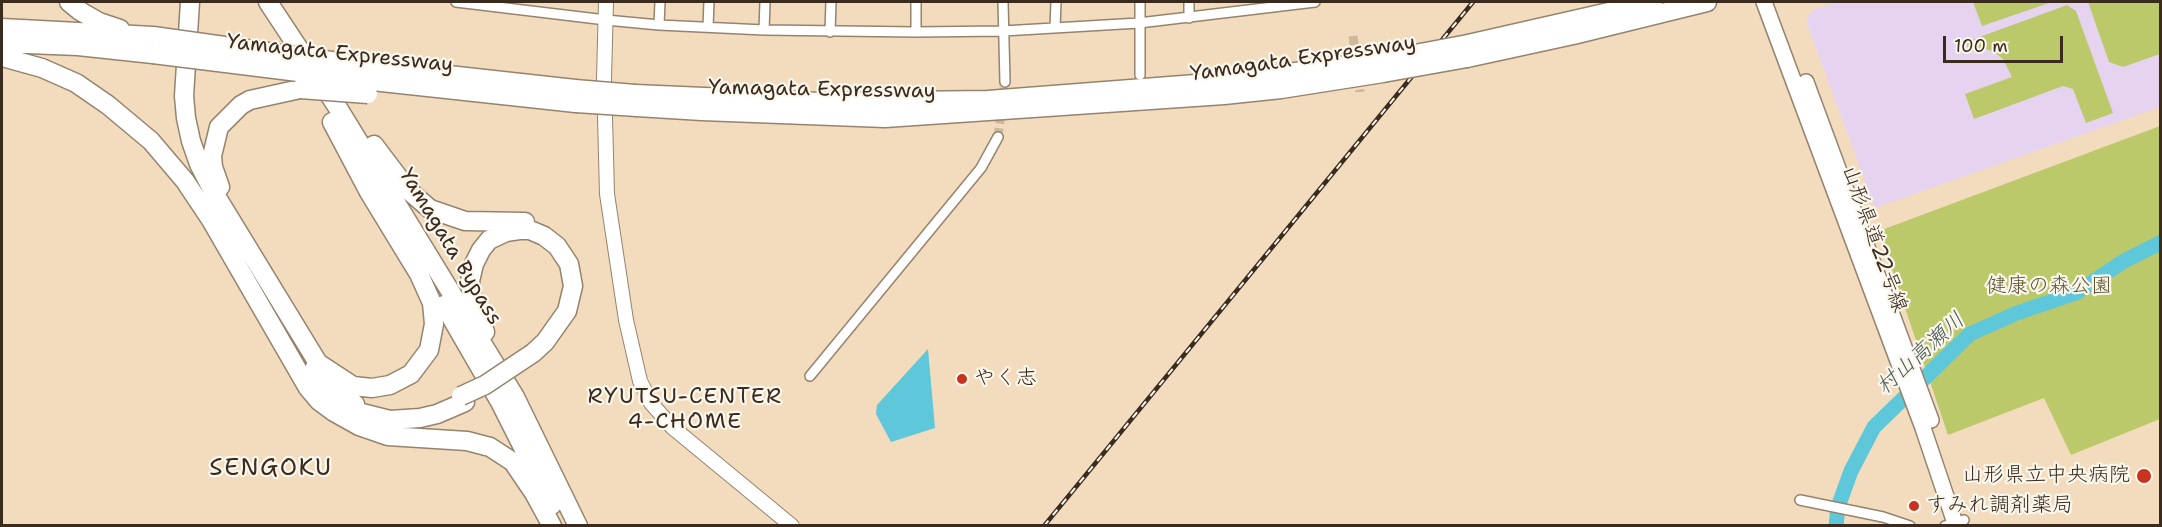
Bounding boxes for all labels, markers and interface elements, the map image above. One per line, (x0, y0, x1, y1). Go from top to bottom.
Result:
scale bar (1946, 24, 2066, 62)
street label: Yamagata Expressway (226, 30, 454, 78)
street label: Yamagata Expressway (1189, 31, 1417, 87)
text: 100 m (1954, 34, 2008, 58)
street label: Yamagata Expressway (708, 75, 936, 105)
street label: 山形県道22号線 (1836, 162, 1912, 316)
street label: Yamagata Bypass (393, 164, 507, 330)
park label: 健康の森公園 (1986, 274, 2112, 300)
water label: 村山高瀬川 (1871, 307, 1971, 401)
place label: やく志 (974, 366, 1037, 392)
marker: やく志 (955, 372, 969, 386)
district label: RYUTSU-CENTER 4-CHOME (587, 384, 783, 436)
district label: SENGOKU (209, 455, 333, 483)
place label: 山形県立中央病院 (1962, 463, 2130, 489)
marker: 山形県立中央病院 (2135, 467, 2153, 485)
place label: すみれ調剤薬局 (1926, 493, 2073, 519)
marker: すみれ調剤薬局 (1907, 499, 1921, 513)

